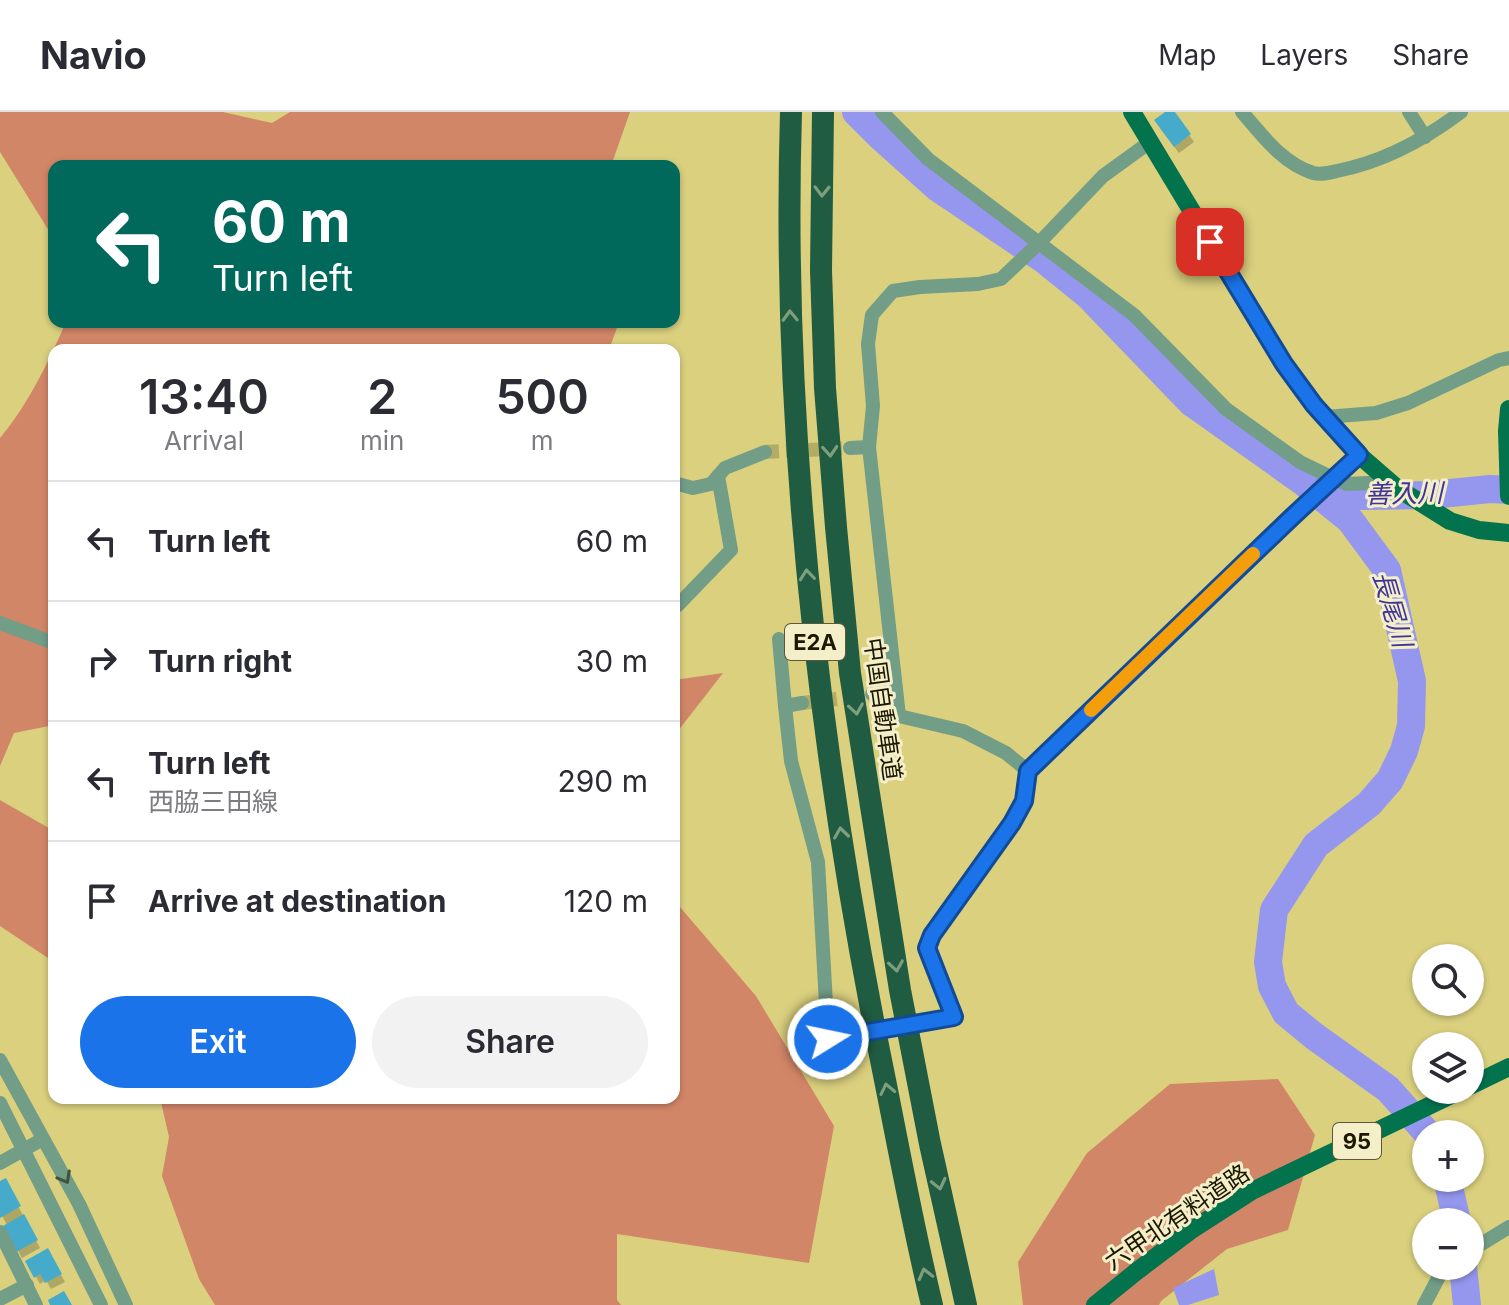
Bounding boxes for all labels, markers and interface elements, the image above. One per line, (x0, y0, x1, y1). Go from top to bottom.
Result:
text: Navio (40, 32, 147, 78)
text: Map (1158, 38, 1216, 72)
text: Layers (1260, 38, 1348, 72)
text: Share (1392, 38, 1469, 72)
one-way arrow (813, 185, 831, 198)
text: 60 m (212, 188, 351, 256)
icon: left (80, 192, 184, 296)
pin (1176, 208, 1244, 276)
icon: arrive (1188, 220, 1232, 264)
text: Turn left (212, 256, 353, 300)
one-way arrow (782, 309, 799, 322)
text: 13:40 (139, 367, 269, 426)
text: 2 (367, 367, 397, 426)
text: 500 (495, 367, 589, 426)
text: Arrival (164, 425, 244, 456)
text: min (360, 425, 404, 456)
text: m (531, 425, 554, 456)
one-way arrow (821, 445, 838, 458)
water label: 善入川 (1365, 477, 1446, 509)
icon: left (80, 519, 124, 563)
text: Turn left (148, 523, 270, 559)
text: 60 m (576, 523, 648, 559)
water label: 長尾川 (1367, 567, 1419, 654)
one-way arrow (799, 568, 816, 581)
road number: E2A (785, 624, 845, 660)
street label: 中国自動車道 (859, 636, 907, 782)
icon: right (80, 639, 124, 683)
text: Turn right (148, 643, 292, 679)
text: 30 m (576, 643, 648, 679)
one-way arrow (847, 703, 864, 716)
text: Turn left (148, 745, 270, 781)
icon: left (80, 759, 124, 803)
text: 290 m (557, 763, 648, 799)
text: 西脇三田線 (148, 786, 278, 817)
one-way arrow (833, 826, 850, 840)
icon: arrive (80, 879, 124, 923)
text: Arrive at destination (148, 883, 446, 919)
text: 120 m (564, 883, 648, 919)
map controls (1412, 944, 1484, 1280)
button: search (1412, 944, 1484, 1016)
one-way arrow (887, 959, 904, 973)
button: Exit (80, 996, 356, 1088)
button: Share (372, 996, 648, 1088)
position arrow (786, 997, 870, 1081)
button: layers (1412, 1032, 1484, 1104)
one-way arrow (879, 1082, 896, 1096)
button: + (1412, 1120, 1484, 1192)
road number: 95 (1333, 1123, 1381, 1159)
street label: 六甲北有料道路 (1099, 1158, 1255, 1276)
one-way arrow (55, 1169, 71, 1183)
one-way arrow (930, 1177, 947, 1191)
button: − (1412, 1208, 1484, 1280)
one-way arrow (917, 1268, 934, 1282)

